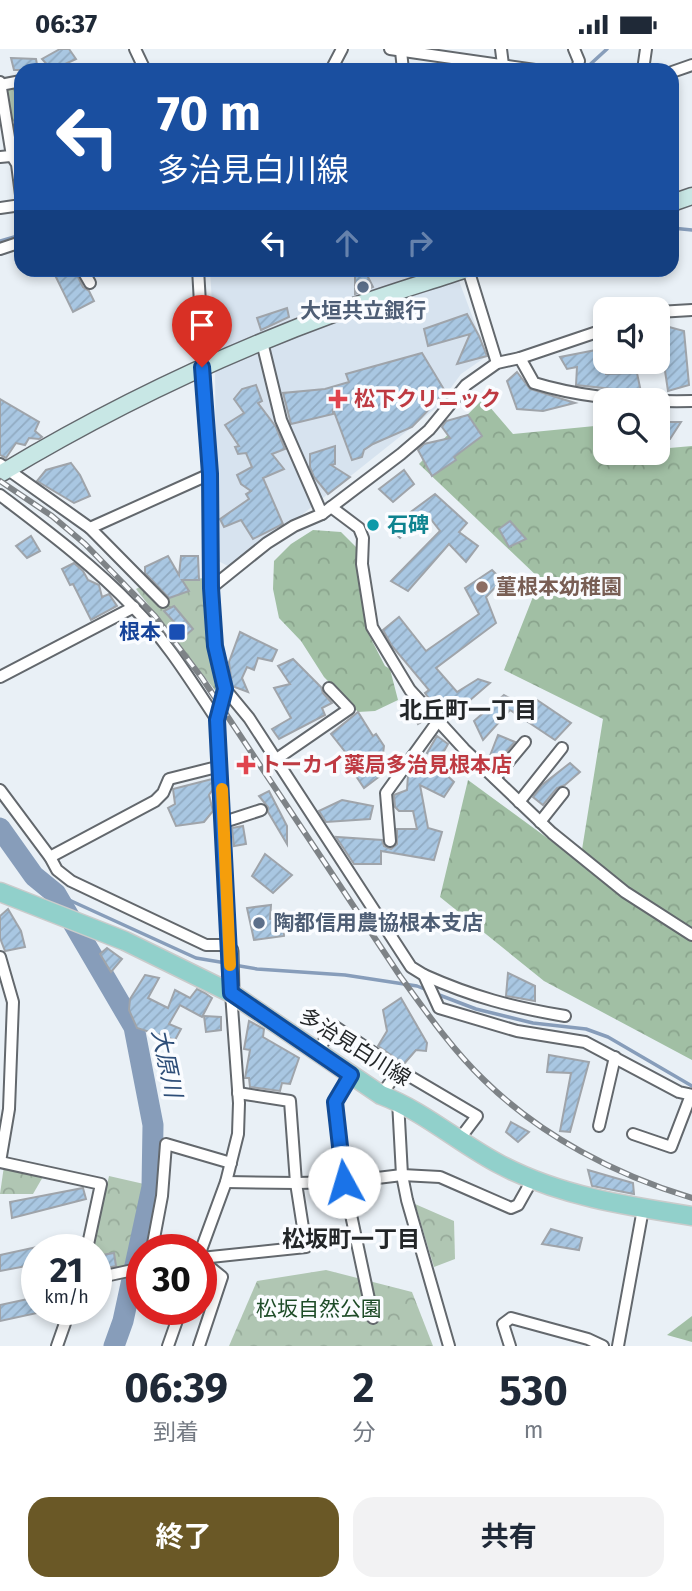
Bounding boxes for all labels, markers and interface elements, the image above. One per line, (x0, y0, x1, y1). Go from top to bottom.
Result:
text: 06:37 (35, 9, 97, 40)
text: 70 m (157, 84, 261, 143)
icon: left (42, 91, 133, 182)
text: 多治見白川線 (157, 151, 349, 189)
icon: left (255, 224, 293, 262)
icon: ahead (328, 224, 366, 262)
icon: right (401, 224, 439, 262)
marker: 大垣共立銀行 (355, 279, 371, 295)
pin (172, 295, 232, 367)
map controls (593, 297, 670, 465)
button: sound (593, 297, 670, 374)
place label: 大垣共立銀行 (300, 298, 426, 324)
icon: arrive (183, 306, 221, 344)
place label: 松下クリニック (354, 386, 501, 412)
button: search (593, 388, 670, 465)
marker: 松下クリニック (328, 389, 348, 409)
place label: 石碑 (387, 512, 429, 538)
marker: 石碑 (365, 517, 381, 533)
place label: 菫根本幼稚園 (496, 574, 622, 600)
marker: 菫根本幼稚園 (474, 579, 490, 595)
place label: 根本 (119, 619, 161, 645)
marker: 根本 (167, 622, 187, 642)
district label: 北丘町一丁目 (399, 696, 537, 724)
place label: トーカイ薬局多治見根本店 (260, 752, 512, 778)
marker: トーカイ薬局多治見根本店 (238, 757, 254, 773)
place label: 陶都信用農協根本支店 (273, 910, 483, 936)
marker: 陶都信用農協根本支店 (251, 915, 267, 931)
street label: 多治見白川線 (295, 1003, 415, 1091)
water label: 大原川 (146, 1026, 188, 1103)
position arrow (307, 1145, 381, 1219)
district label: 松坂町一丁目 (282, 1225, 420, 1253)
speed limit sign: 30 (126, 1234, 217, 1325)
text: 21 (50, 1249, 83, 1291)
text: km/h (44, 1286, 89, 1308)
park label: 松坂自然公園 (256, 1296, 382, 1322)
text: 06:39 (124, 1363, 228, 1413)
text: 2 (353, 1363, 375, 1413)
text: 530 (499, 1366, 568, 1416)
text: m (524, 1416, 543, 1444)
text: 到着 (153, 1418, 199, 1446)
text: 分 (352, 1418, 375, 1446)
button: 終了 (28, 1497, 339, 1577)
button: 共有 (353, 1497, 664, 1577)

